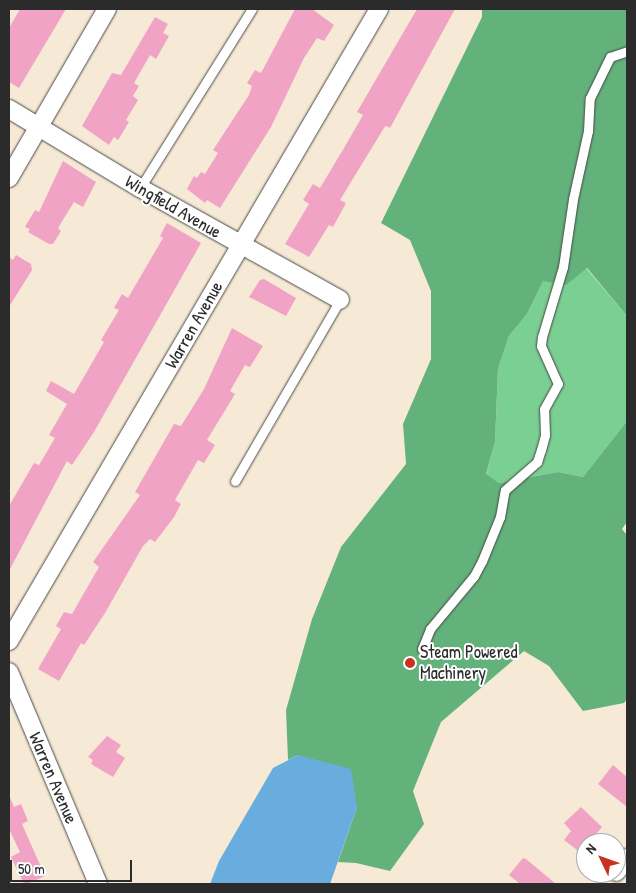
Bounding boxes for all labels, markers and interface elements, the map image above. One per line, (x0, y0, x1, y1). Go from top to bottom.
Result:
street label: Wingfield Avenue (121, 171, 225, 243)
street label: Warren Avenue (160, 278, 228, 372)
place label: Steam Powered Machinery (420, 642, 518, 684)
marker: Steam Powered Machinery (404, 657, 416, 669)
street label: Warren Avenue (24, 729, 82, 827)
north arrow (576, 833, 626, 883)
text: N (581, 839, 600, 857)
scale bar (12, 850, 135, 882)
text: 50 m (18, 858, 45, 879)

